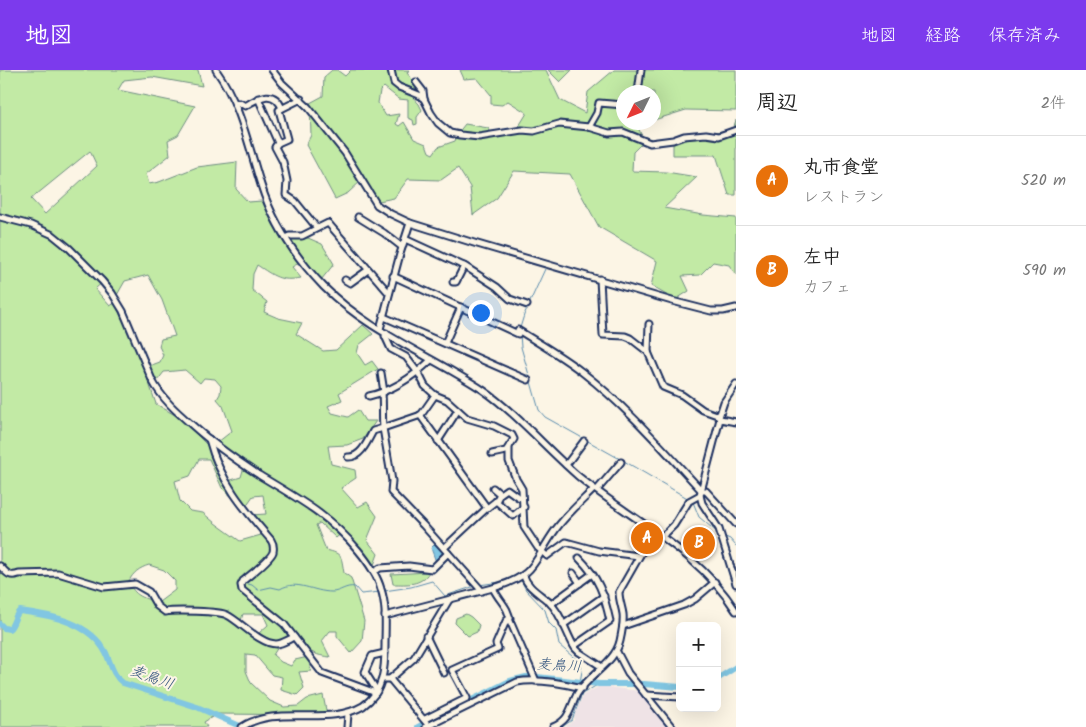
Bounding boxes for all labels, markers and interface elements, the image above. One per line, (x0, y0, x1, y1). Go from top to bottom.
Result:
text: 地図 (25, 17, 73, 56)
text: 地図 (861, 22, 897, 51)
text: 経路 (925, 22, 961, 51)
text: 保存済み (989, 22, 1061, 51)
north arrow (616, 85, 661, 130)
text: 周辺 (756, 87, 798, 120)
text: 2件 (1041, 91, 1066, 116)
text: 丸市食堂 (803, 153, 879, 183)
text: A (767, 168, 777, 193)
text: 520 m (1021, 168, 1066, 193)
text: レストラン (803, 185, 884, 210)
text: 左中 (803, 243, 841, 273)
text: B (767, 258, 777, 283)
text: 590 m (1022, 258, 1066, 283)
text: カフェ (803, 275, 851, 300)
your location (468, 300, 494, 326)
pin: A (631, 519, 663, 557)
pin: B (683, 524, 715, 562)
map controls (676, 622, 721, 712)
button: + (676, 622, 721, 667)
water label: 麦鳥川 (536, 652, 582, 680)
water label: 麦鳥川 (127, 659, 177, 697)
button: − (676, 667, 721, 712)

